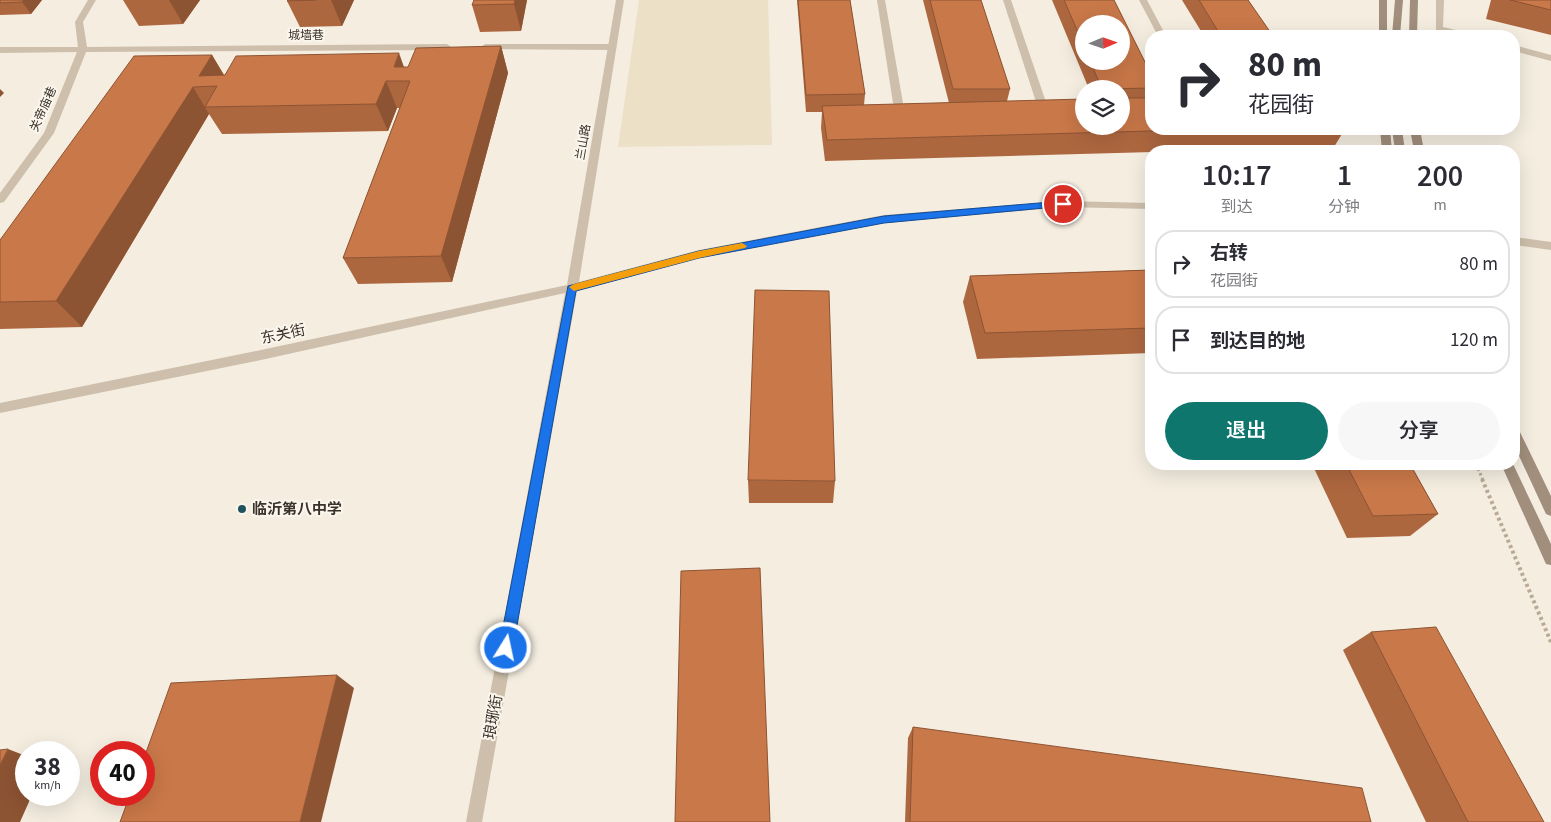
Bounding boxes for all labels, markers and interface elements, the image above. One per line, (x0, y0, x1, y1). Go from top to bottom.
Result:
north arrow (1075, 15, 1130, 70)
map controls (1075, 15, 1130, 135)
street label: 城墙巷 (288, 27, 324, 44)
text: 80 m (1248, 40, 1322, 90)
icon: right (1165, 50, 1230, 115)
button: layers (1075, 80, 1130, 135)
street label: 关帝庙巷 (26, 84, 61, 135)
text: 花园街 (1248, 89, 1314, 121)
street label: 兰山路 (572, 123, 595, 161)
text: 10:17 (1202, 154, 1272, 197)
text: 1 (1337, 154, 1352, 197)
text: 200 (1417, 155, 1463, 198)
pin (1042, 183, 1084, 225)
icon: arrive (1049, 190, 1077, 218)
text: m (1434, 194, 1447, 216)
text: 到达 (1221, 196, 1253, 218)
text: 分钟 (1328, 196, 1360, 218)
text: 右转 (1210, 240, 1248, 267)
icon: right (1167, 250, 1195, 278)
text: 80 m (1460, 251, 1498, 278)
text: 花园街 (1210, 270, 1258, 292)
street label: 东关街 (259, 320, 307, 349)
icon: arrive (1167, 326, 1195, 354)
text: 120 m (1450, 327, 1498, 354)
text: 到达目的地 (1210, 328, 1305, 355)
button: 退出 (1165, 402, 1328, 460)
button: 分享 (1338, 402, 1500, 460)
place label: 临沂第八中学 (252, 499, 342, 520)
marker: 临沂第八中学 (236, 503, 248, 515)
position arrow (479, 621, 531, 673)
street label: 琅琊街 (479, 693, 508, 741)
speed limit sign: 40 (90, 741, 155, 806)
text: 38 (34, 749, 61, 785)
text: km/h (34, 777, 61, 794)

